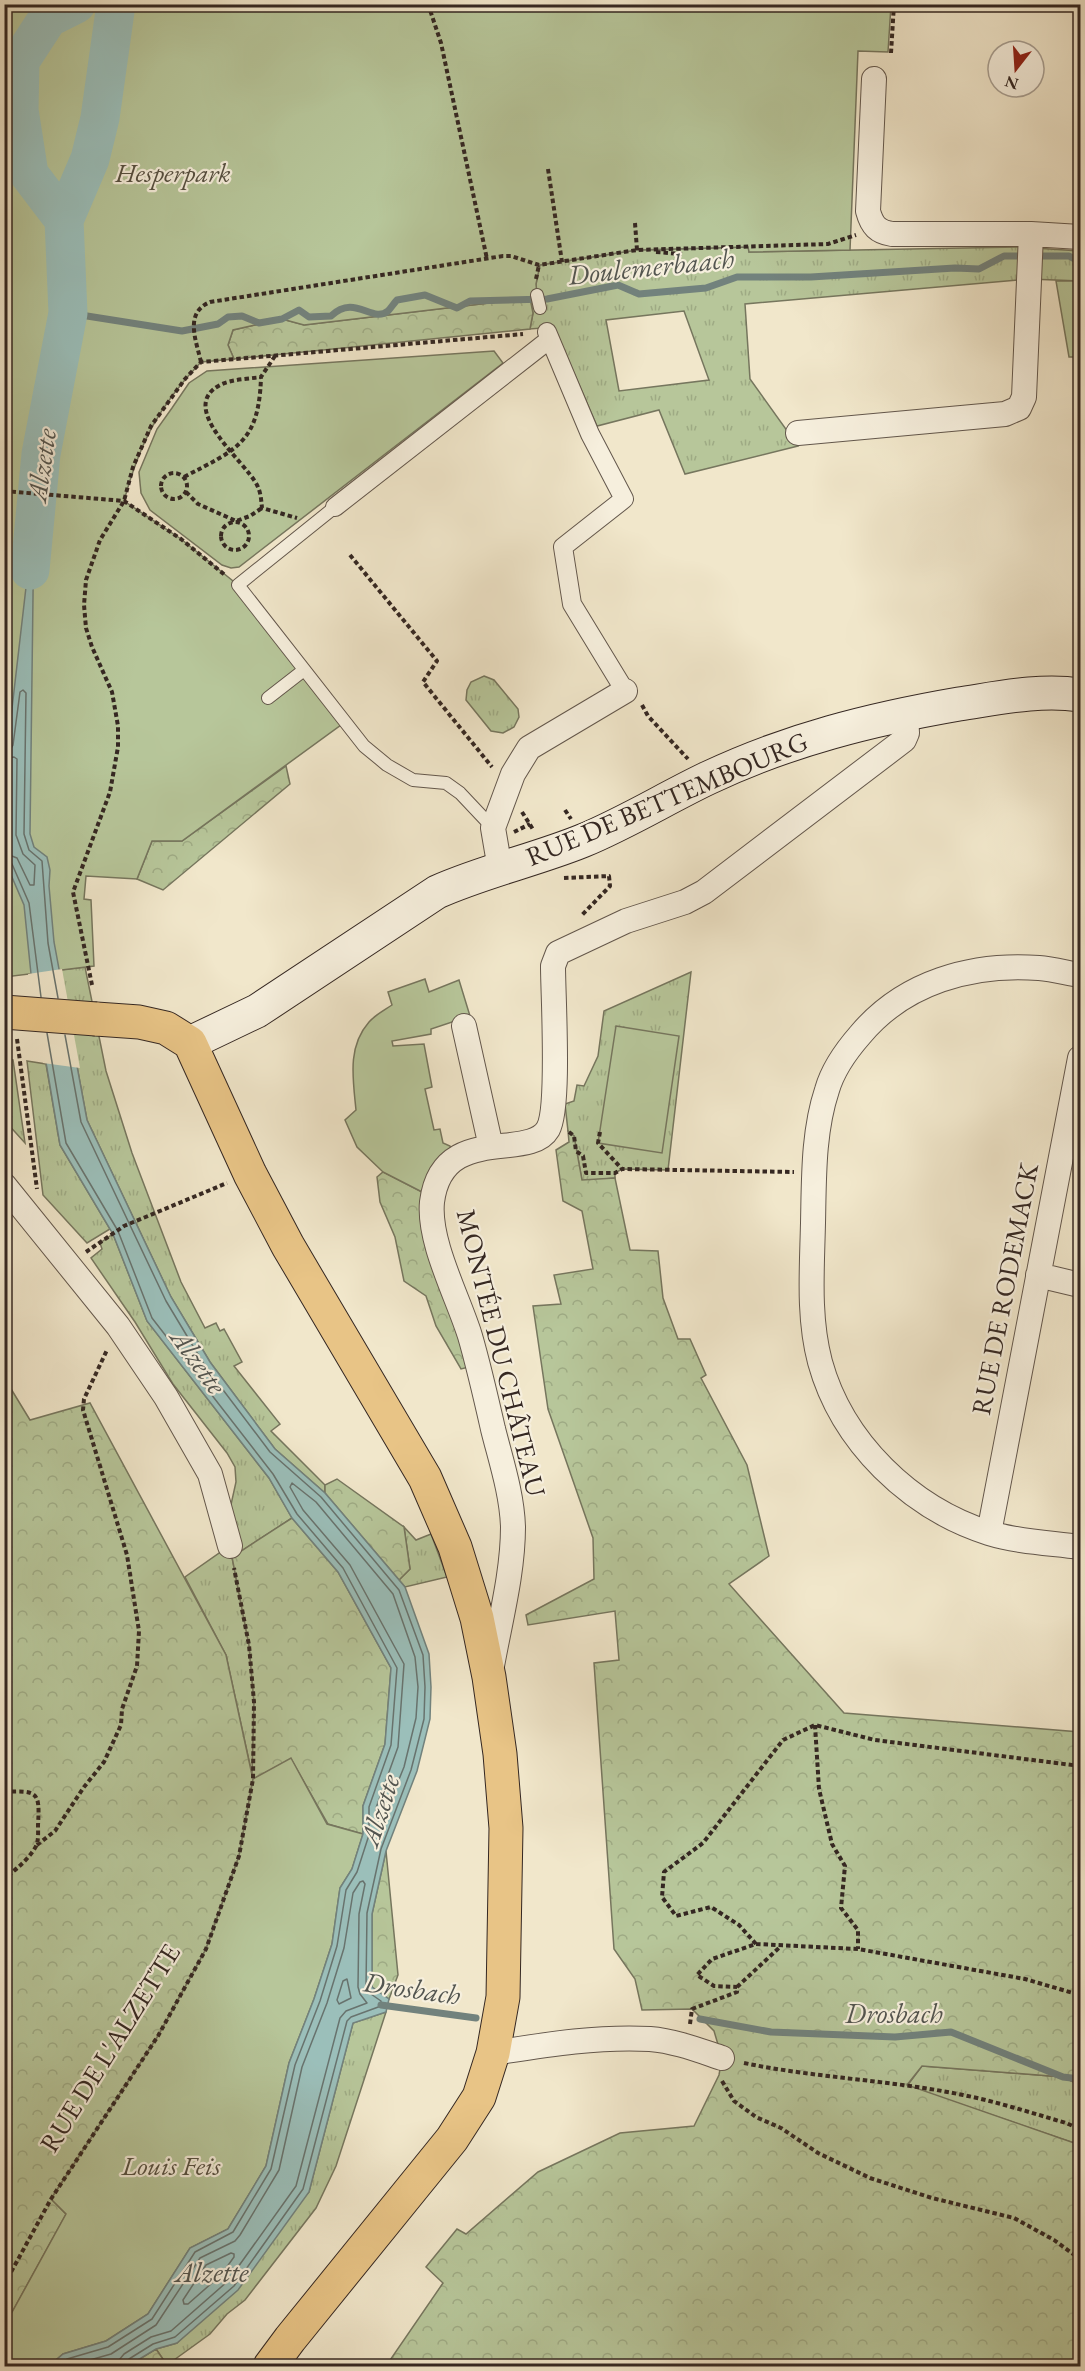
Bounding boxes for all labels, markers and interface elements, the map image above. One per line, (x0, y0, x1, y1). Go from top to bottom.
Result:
north arrow (986, 39, 1046, 99)
text: N (1002, 71, 1021, 95)
park label: Hesperpark (114, 155, 231, 190)
water label: Doulemerbaach (565, 239, 736, 293)
water label: Alzette (18, 426, 64, 506)
street label: RUE DE BETTEMBOURG (521, 723, 813, 874)
street label: RUE DE RODEMACK (963, 1159, 1046, 1418)
street label: MONTÉE DU CHÂTEAU (449, 1206, 554, 1500)
water label: Alzette (162, 1319, 235, 1402)
water label: Alzette (350, 1769, 408, 1852)
street label: RUE DE L'ALZETTE (31, 1937, 188, 2158)
water label: Drosbach (360, 1963, 463, 2013)
water label: Drosbach (844, 1995, 943, 2031)
park label: Louis Feis (121, 2148, 221, 2183)
water label: Alzette (173, 2254, 249, 2290)

